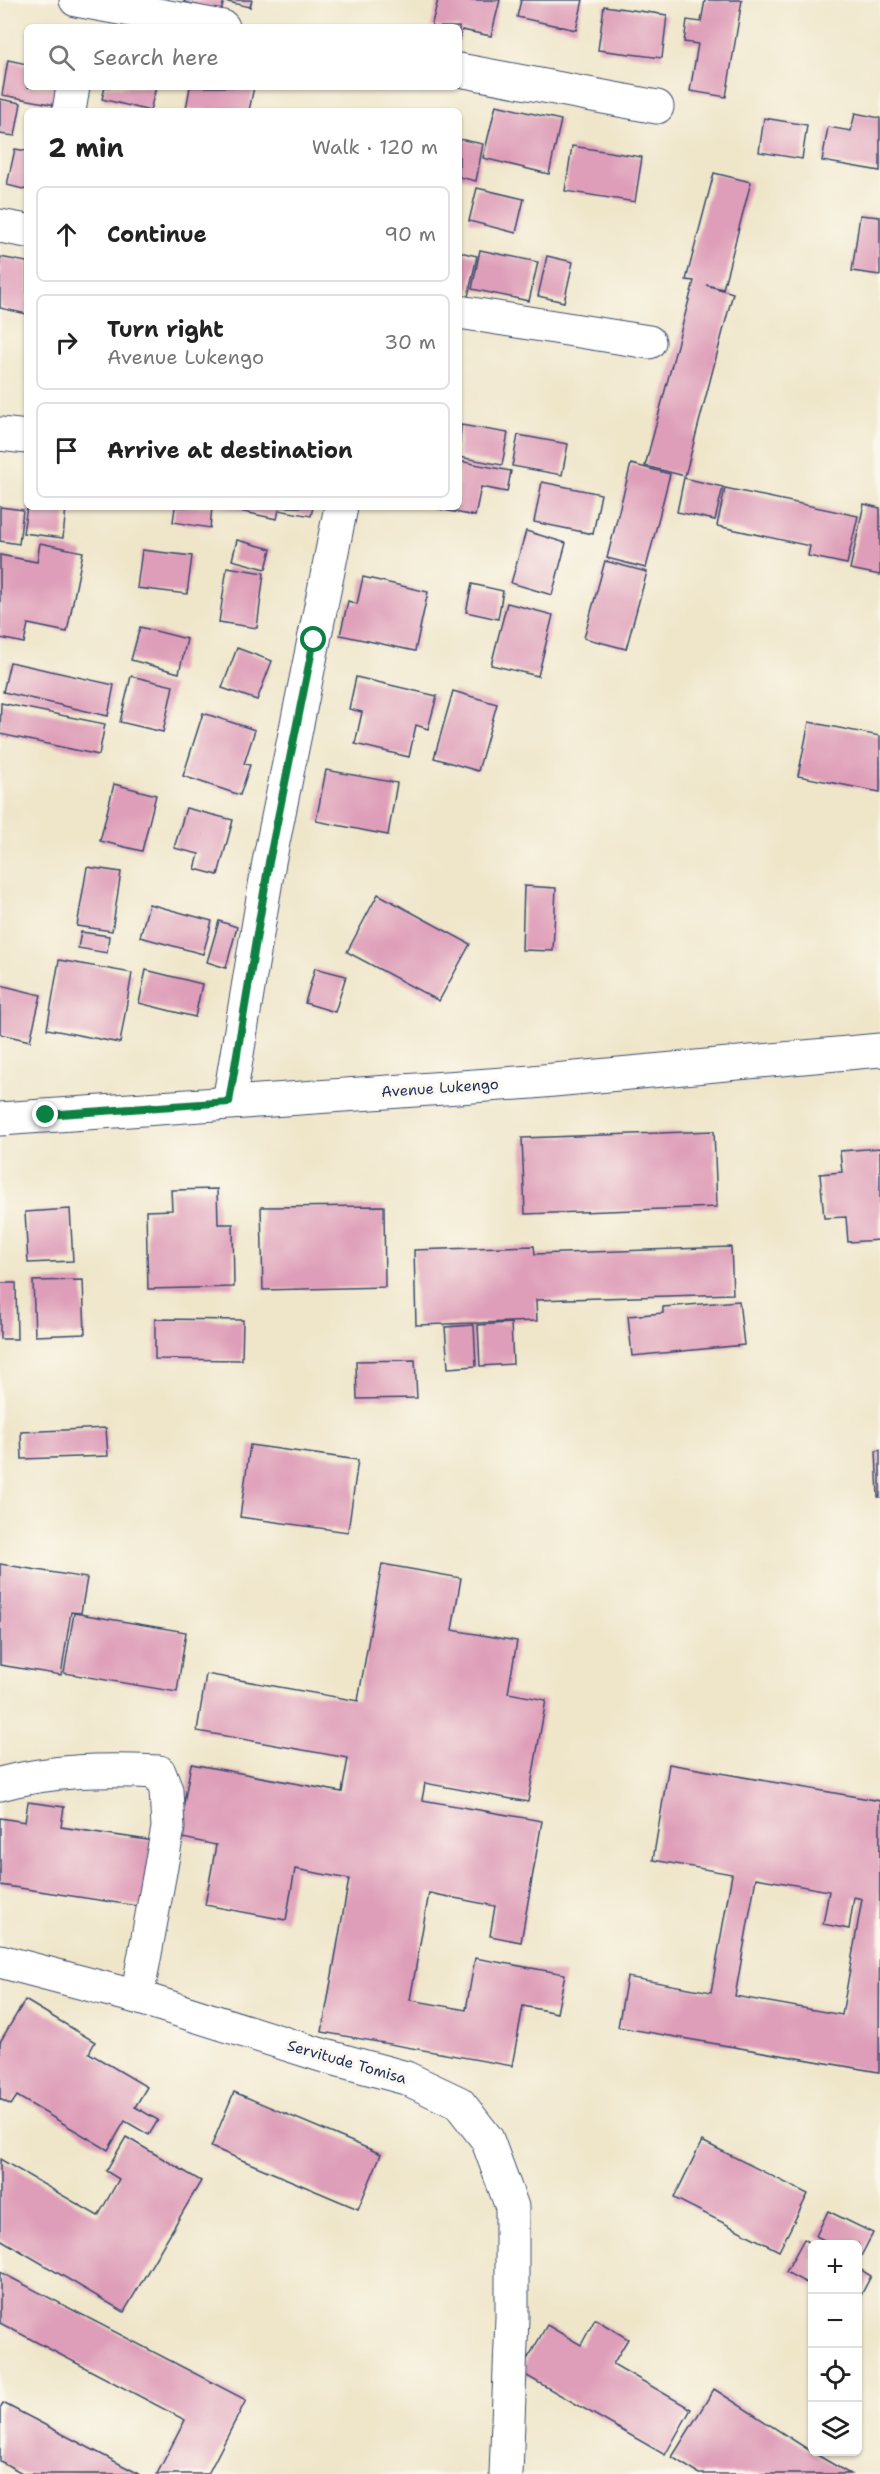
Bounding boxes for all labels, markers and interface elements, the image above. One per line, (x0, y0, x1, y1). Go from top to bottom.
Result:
search box (24, 24, 462, 90)
icon: search (45, 41, 78, 74)
text: Search here (93, 43, 219, 72)
text: 2 min (48, 130, 124, 165)
text: Walk · 120 m (312, 134, 438, 160)
icon: ahead (50, 218, 83, 251)
text: Continue (107, 220, 207, 249)
text: 90 m (384, 221, 436, 247)
text: Turn right (107, 315, 224, 344)
icon: right (50, 326, 83, 359)
text: 30 m (384, 329, 436, 355)
text: Avenue Lukengo (107, 344, 264, 370)
icon: arrive (50, 434, 83, 467)
text: Arrive at destination (107, 436, 353, 465)
route start (300, 626, 326, 652)
street label: Avenue Lukengo (381, 1074, 499, 1102)
route end (32, 1101, 58, 1127)
street label: Servitude Tomisa (285, 2035, 410, 2089)
map controls (808, 2240, 862, 2456)
button: + (808, 2240, 862, 2294)
button: − (808, 2294, 862, 2348)
button: locate (808, 2348, 862, 2402)
button: layers (808, 2402, 862, 2456)

